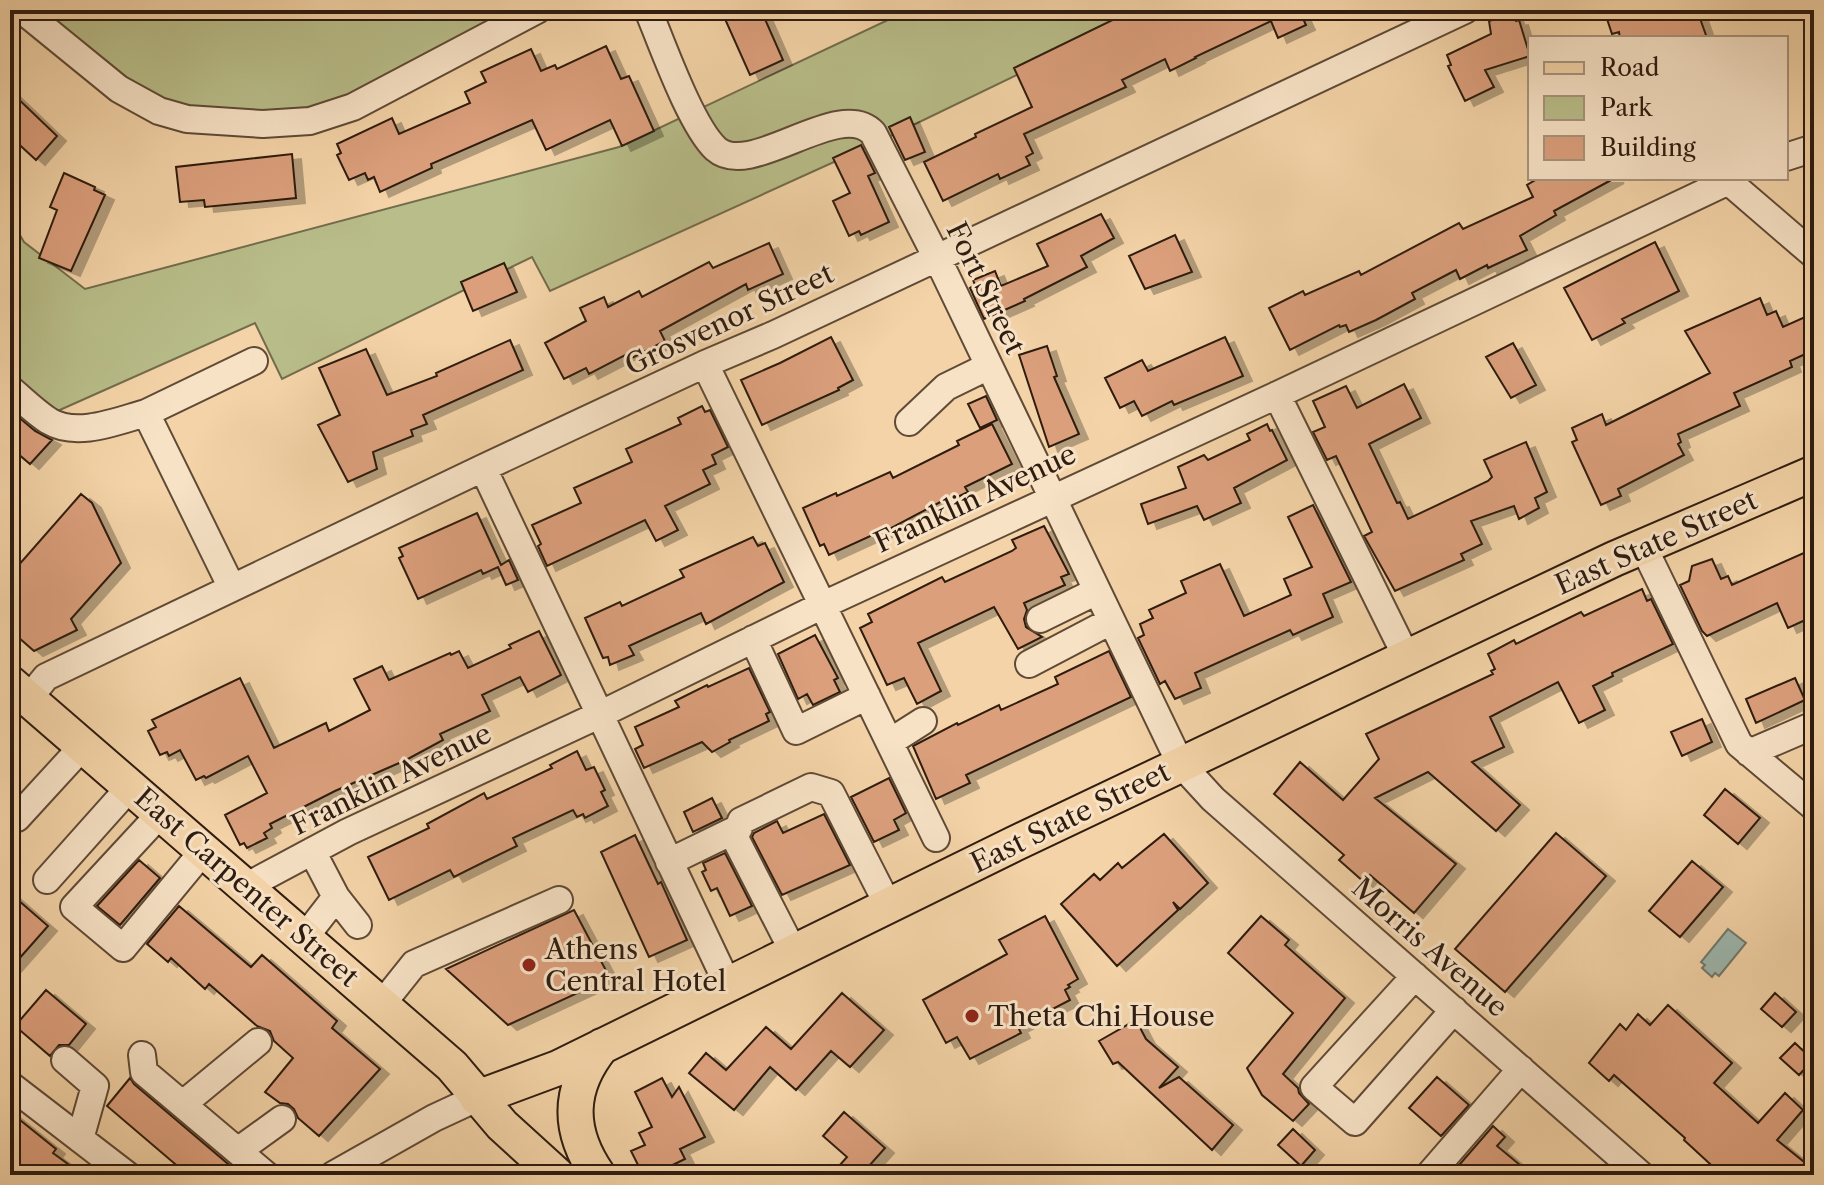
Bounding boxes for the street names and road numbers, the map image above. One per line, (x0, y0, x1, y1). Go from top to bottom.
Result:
street label: Fort Street (939, 216, 1033, 360)
street label: Grosvenor Street (619, 256, 839, 382)
street label: Franklin Avenue (869, 436, 1081, 560)
street label: East State Street (1550, 482, 1762, 602)
street label: Franklin Avenue (285, 716, 497, 842)
street label: East State Street (965, 754, 1175, 880)
street label: East Carpenter Street (128, 780, 366, 994)
street label: Morris Avenue (1345, 870, 1515, 1024)

